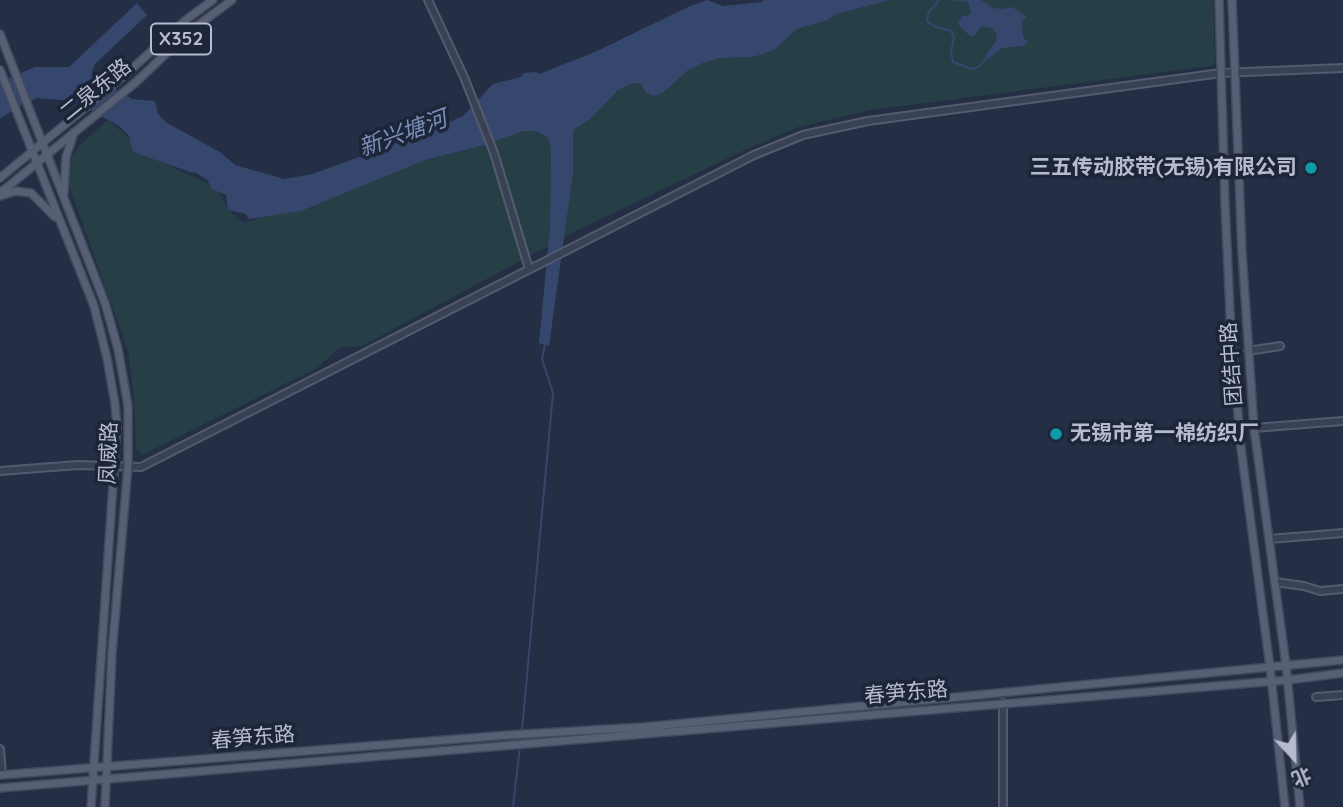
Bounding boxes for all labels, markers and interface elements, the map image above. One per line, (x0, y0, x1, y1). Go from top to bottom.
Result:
road number: X352 (151, 23, 211, 54)
street label: 二泉东路 (55, 54, 137, 126)
water label: 新兴塘河 (355, 105, 451, 163)
place label: 三五传动胶带(无锡)有限公司 (1030, 155, 1297, 181)
marker: 三五传动胶带(无锡)有限公司 (1303, 160, 1319, 176)
street label: 团结中路 (1217, 321, 1247, 407)
street label: 凤威路 (95, 421, 123, 485)
place label: 无锡市第一棉纺织厂 (1070, 421, 1259, 447)
marker: 无锡市第一棉纺织厂 (1048, 426, 1064, 442)
street label: 春笋东路 (863, 677, 949, 709)
street label: 春笋东路 (210, 722, 296, 754)
north arrow (1259, 723, 1329, 793)
text: 北 (1289, 763, 1315, 792)

